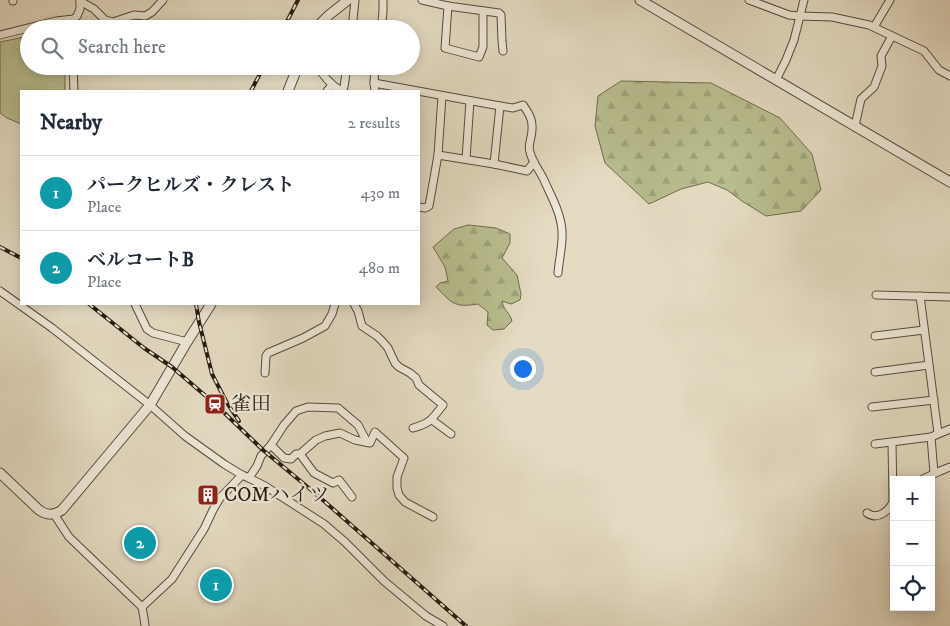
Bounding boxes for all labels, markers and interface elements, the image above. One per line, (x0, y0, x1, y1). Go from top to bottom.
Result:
search box (20, 20, 420, 75)
icon: search (38, 34, 66, 62)
text: Search here (78, 36, 166, 59)
text: Nearby (40, 110, 102, 136)
text: 2 results (348, 113, 400, 133)
text: パークヒルズ・クレスト (87, 174, 295, 197)
text: 1 (53, 183, 59, 203)
text: 430 m (361, 183, 400, 203)
text: Place (87, 197, 121, 217)
text: ベルコートB (87, 249, 194, 272)
text: 2 (52, 258, 60, 278)
text: 480 m (359, 258, 400, 278)
text: Place (87, 272, 121, 292)
your location (510, 356, 536, 382)
station icon: 雀田 (203, 392, 227, 416)
place label: 雀田 (231, 392, 271, 417)
map controls (890, 476, 935, 611)
button: + (890, 476, 935, 521)
building icon: COMハイツ (196, 483, 220, 507)
place label: COMハイツ (224, 483, 330, 508)
button: − (890, 521, 935, 566)
pin: 2 (124, 524, 156, 562)
pin: 1 (200, 566, 232, 604)
button: locate (890, 566, 935, 611)

